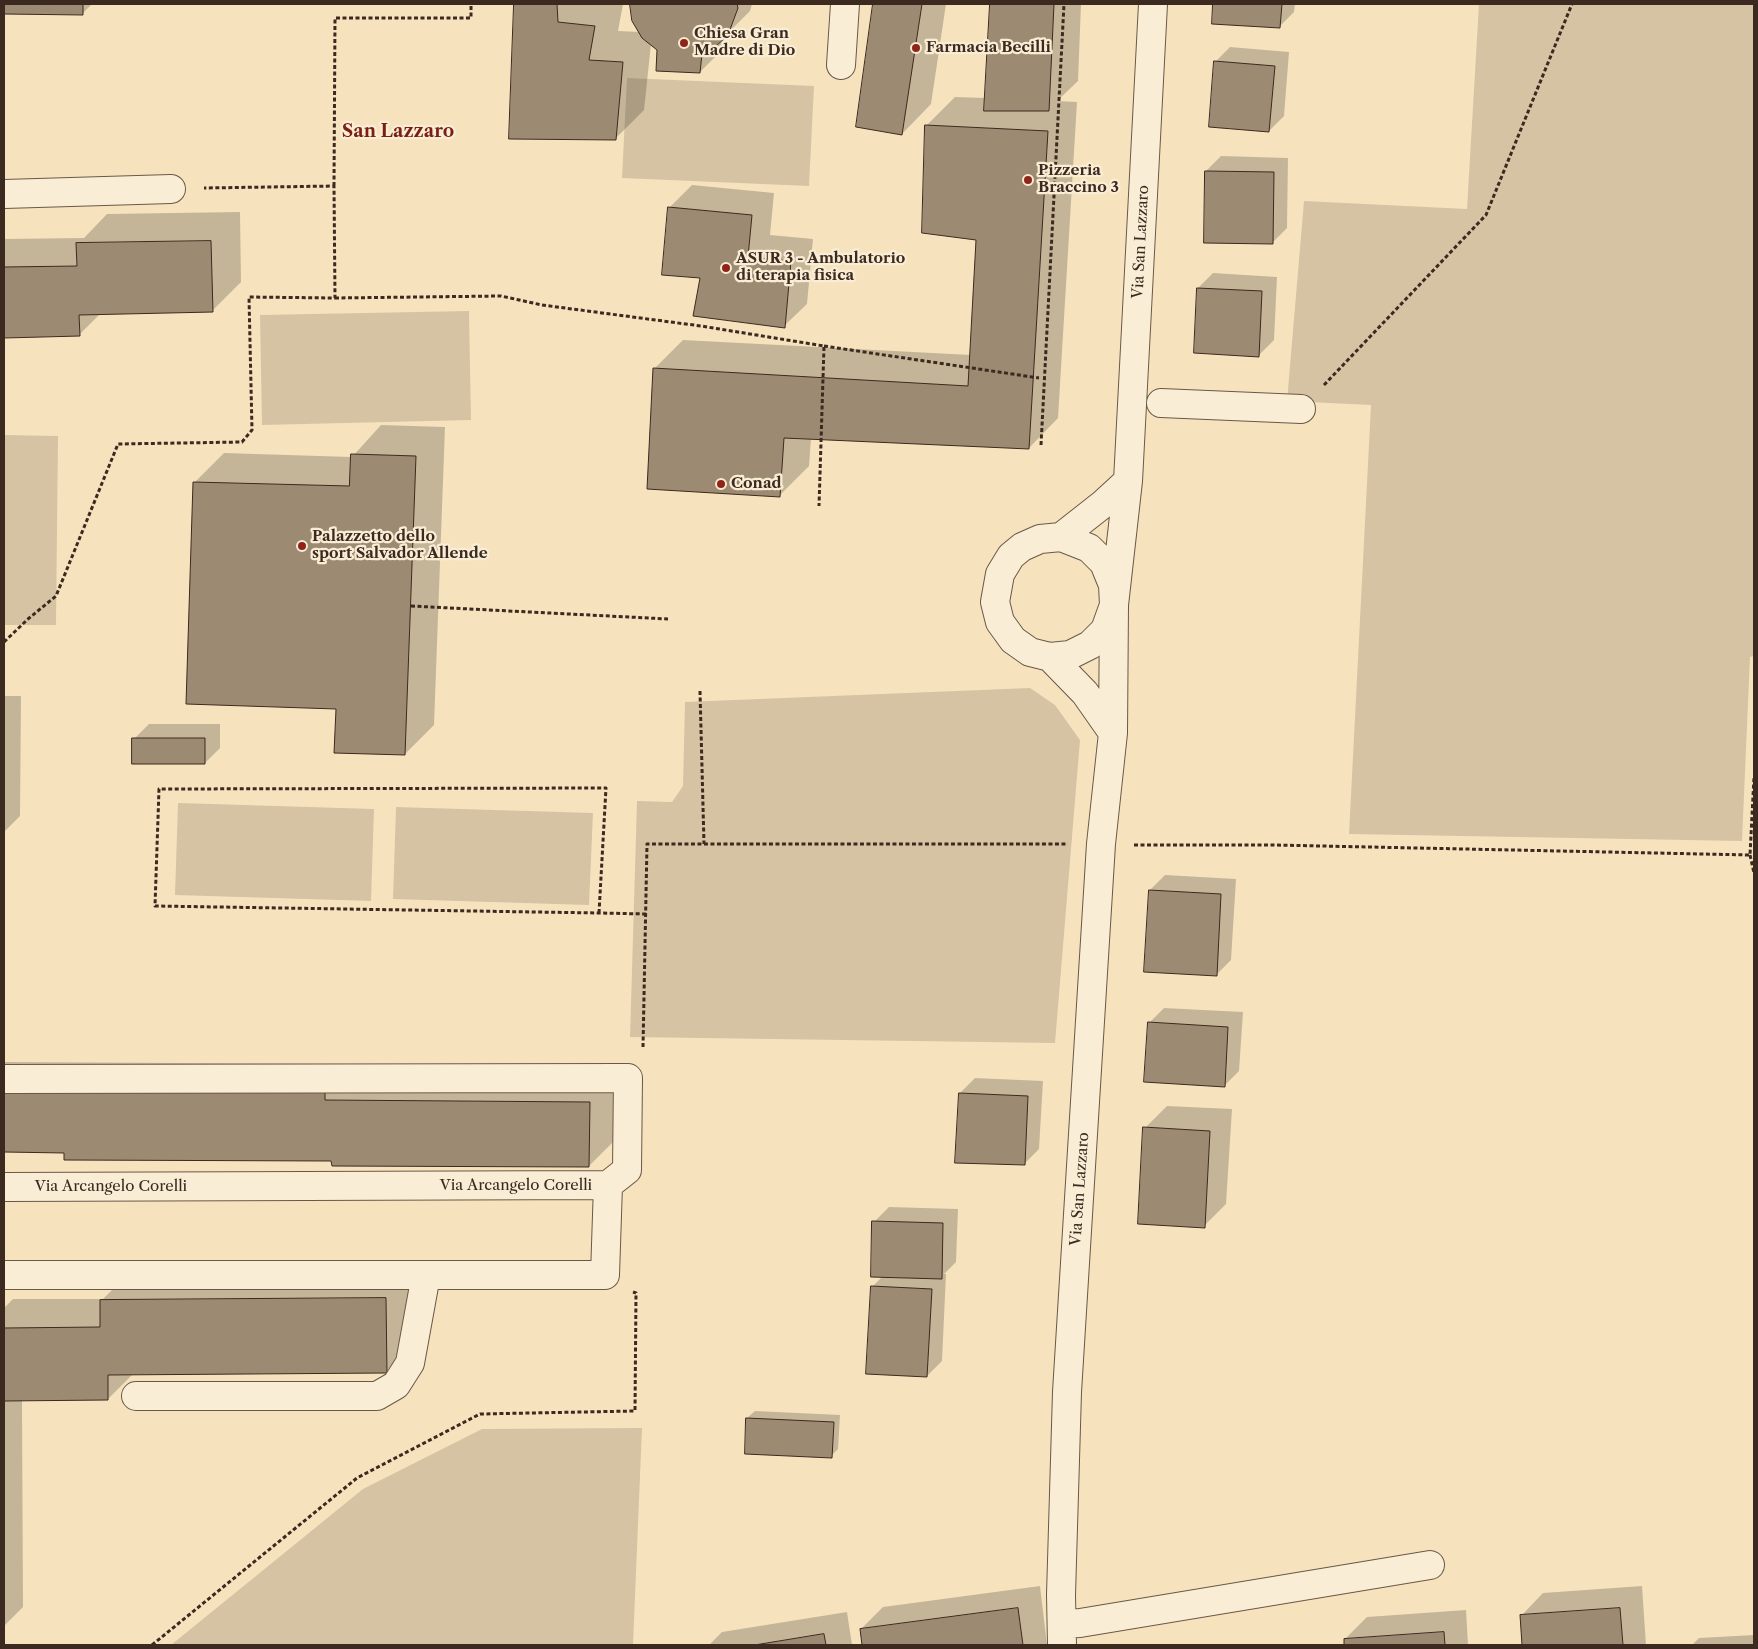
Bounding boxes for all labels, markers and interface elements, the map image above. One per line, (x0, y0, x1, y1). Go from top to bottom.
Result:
place label: Chiesa Gran Madre di Dio (694, 25, 795, 60)
marker: Chiesa Gran Madre di Dio (678, 37, 690, 49)
place label: Farmacia Becilli (926, 39, 1051, 57)
marker: Farmacia Becilli (910, 42, 922, 54)
district label: San Lazzaro (342, 121, 454, 143)
place label: Pizzeria Braccino 3 (1038, 162, 1119, 197)
marker: Pizzeria Braccino 3 (1022, 174, 1034, 186)
street label: Via San Lazzaro (1129, 185, 1153, 299)
place label: ASUR 3 - Ambulatorio di terapia fisica (736, 250, 905, 285)
marker: ASUR 3 - Ambulatorio di terapia fisica (720, 262, 732, 274)
place label: Conad (731, 475, 782, 493)
marker: Conad (715, 478, 727, 490)
place label: Palazzetto dello sport Salvador Allende (312, 528, 488, 563)
marker: Palazzetto dello sport Salvador Allende (296, 540, 308, 552)
street label: Via San Lazzaro (1067, 1132, 1093, 1246)
street label: Via Arcangelo Corelli (440, 1177, 592, 1195)
street label: Via Arcangelo Corelli (35, 1178, 187, 1196)

